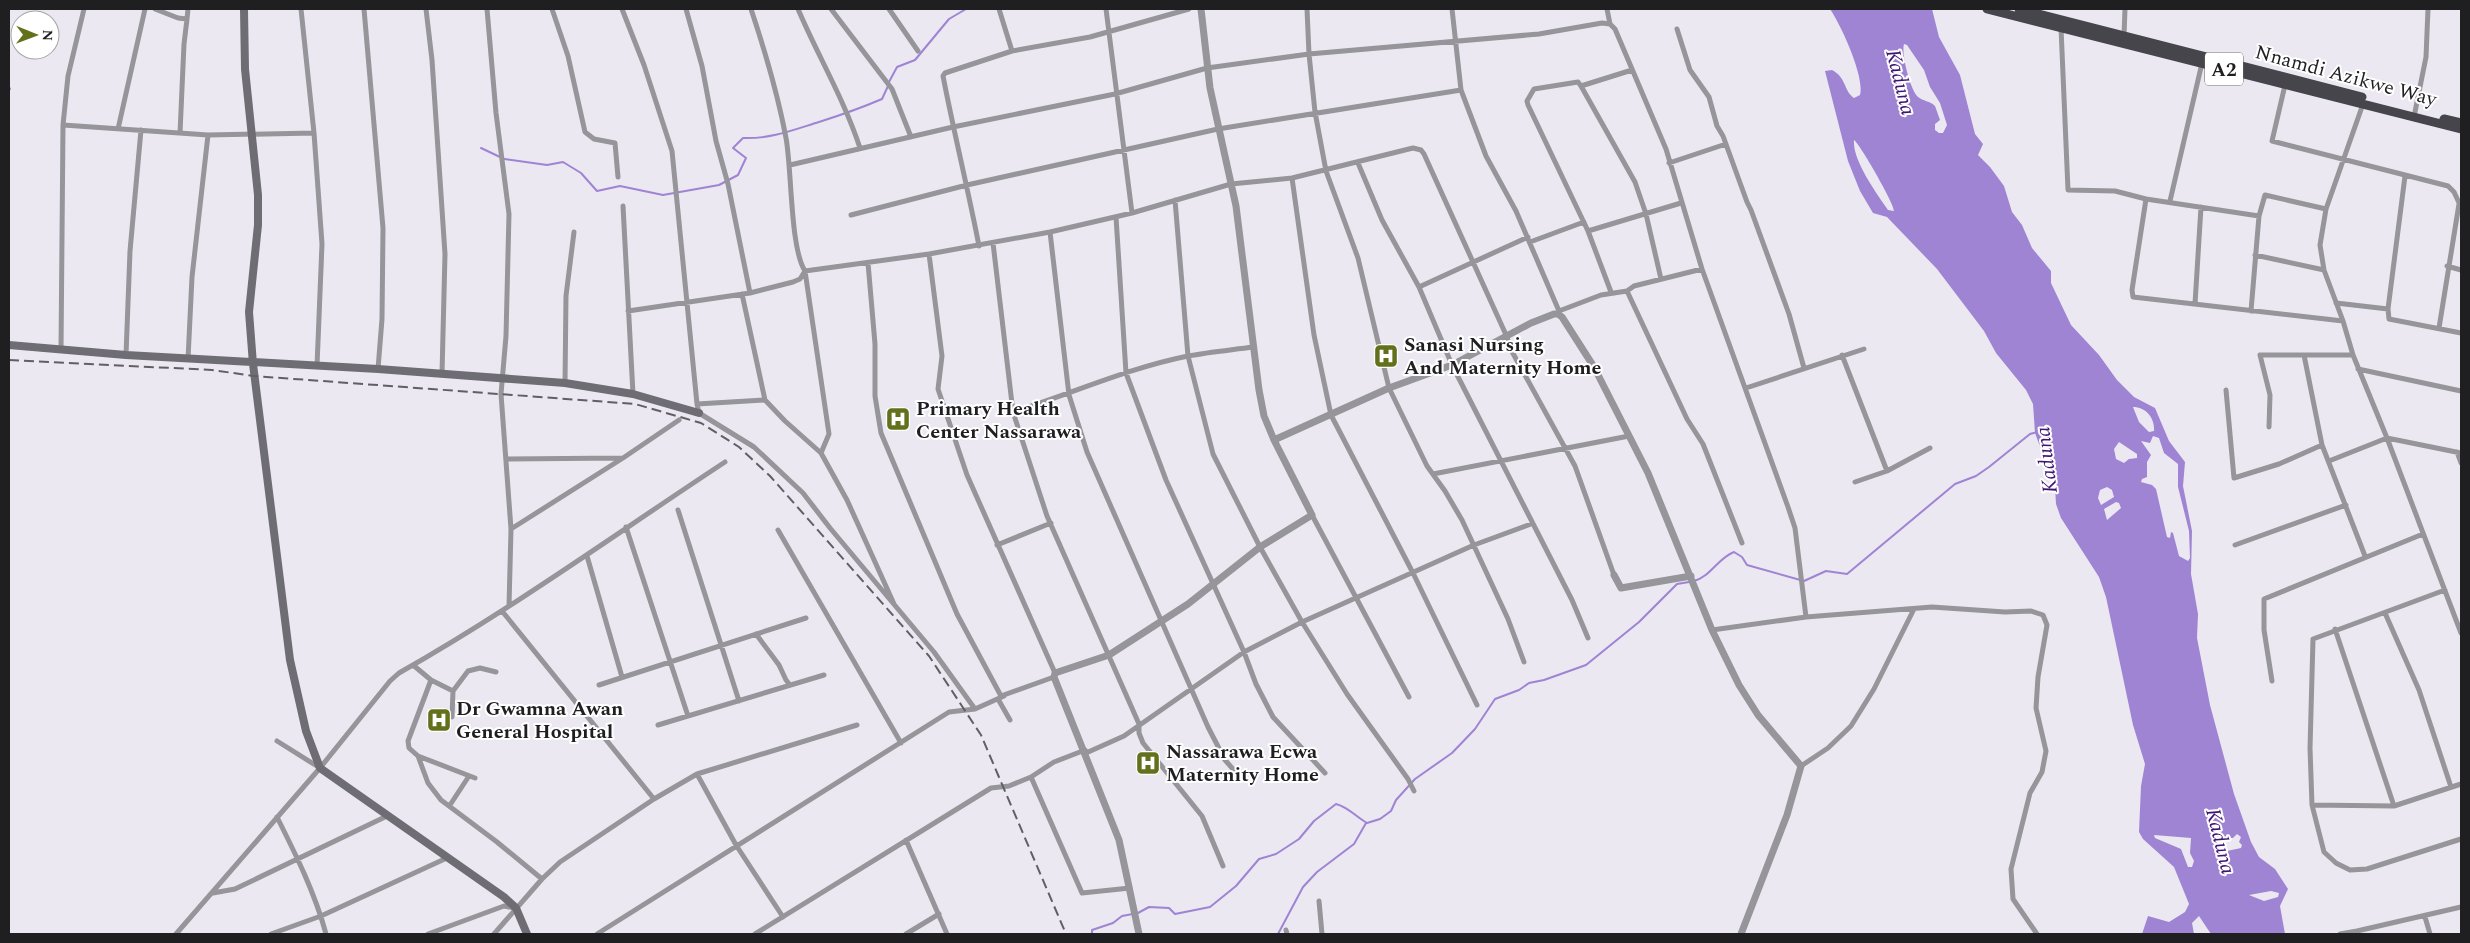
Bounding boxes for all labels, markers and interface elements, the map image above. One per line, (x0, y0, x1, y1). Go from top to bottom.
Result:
north arrow (10, 10, 60, 60)
text: N (37, 29, 58, 41)
street label: Nnamdi Azikwe Way (2252, 37, 2441, 115)
water label: Kaduna (1876, 46, 1924, 119)
road number: A2 (2205, 52, 2243, 86)
place label: Sanasi Nursing And Maternity Home (1404, 330, 1602, 383)
hospital icon: Sanasi Nursing And Maternity Home (1373, 343, 1399, 369)
place label: Primary Health Center Nassarawa (916, 394, 1082, 447)
hospital icon: Primary Health Center Nassarawa (885, 406, 911, 432)
water label: Kaduna (2027, 424, 2067, 495)
place label: Dr Gwamna Awan General Hospital (456, 694, 623, 747)
hospital icon: Dr Gwamna Awan General Hospital (426, 707, 452, 733)
place label: Nassarawa Ecwa Maternity Home (1166, 737, 1319, 790)
hospital icon: Nassarawa Ecwa Maternity Home (1135, 750, 1161, 776)
water label: Kaduna (2196, 805, 2244, 878)

